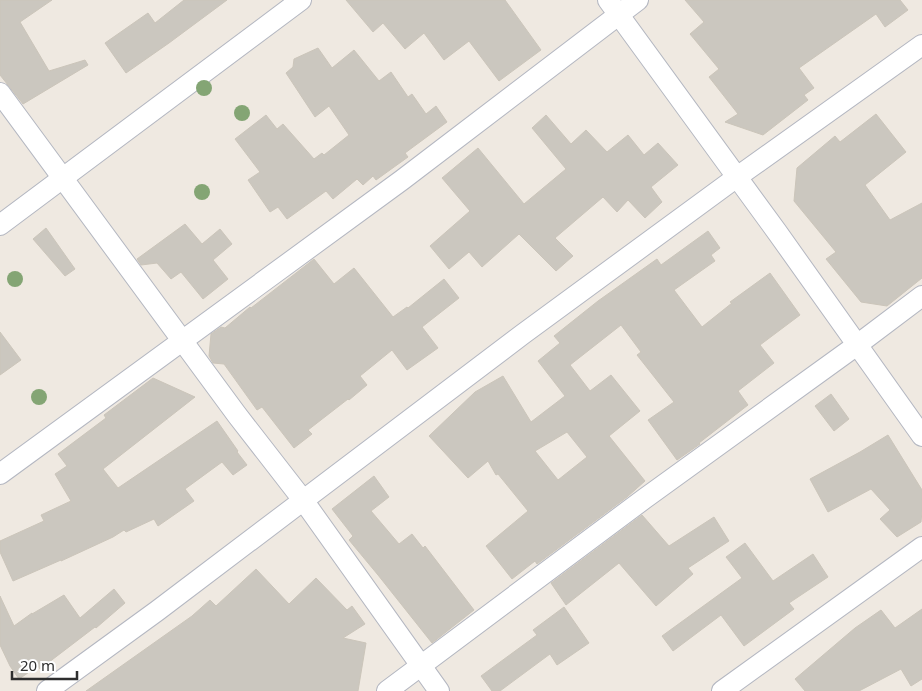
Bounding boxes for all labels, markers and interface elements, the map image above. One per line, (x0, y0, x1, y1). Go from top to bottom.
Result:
scale bar (12, 648, 78, 680)
text: 20 m (20, 655, 55, 675)

